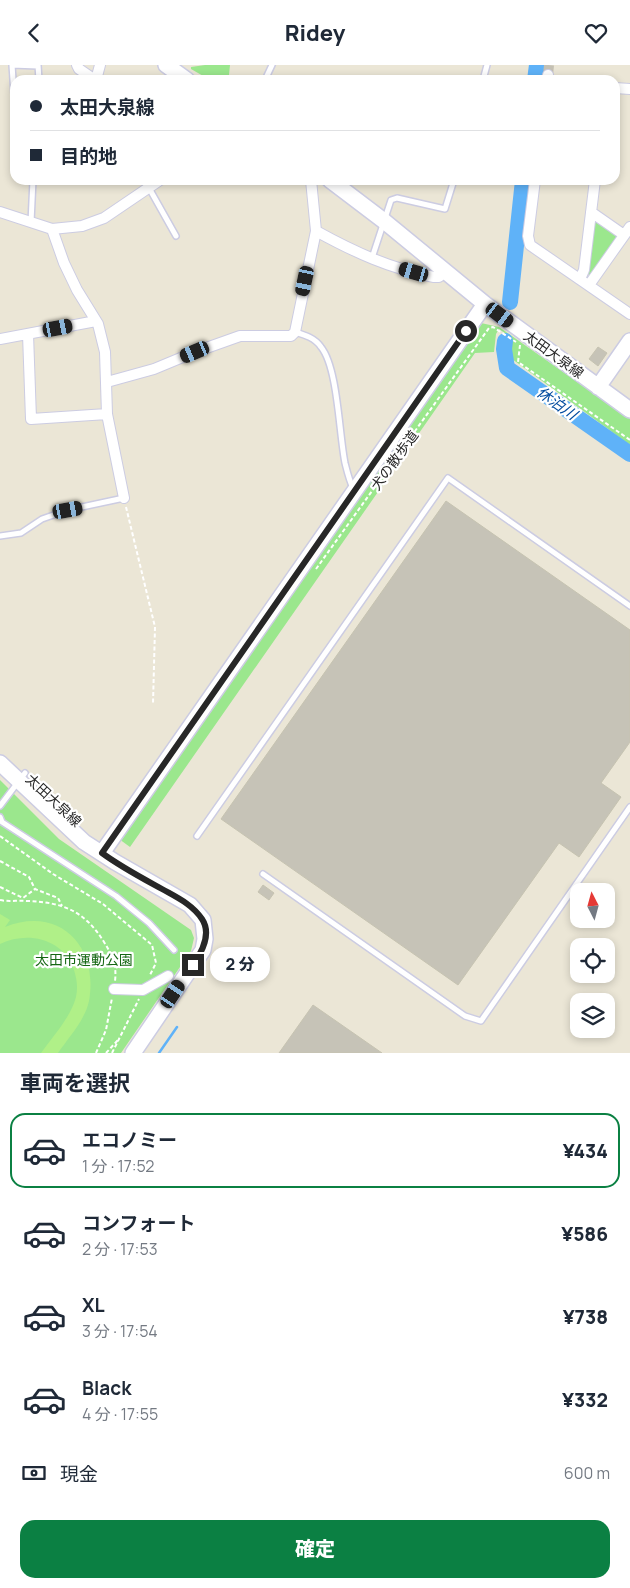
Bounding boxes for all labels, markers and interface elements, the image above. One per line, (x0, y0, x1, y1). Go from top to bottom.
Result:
text: Ridey (285, 18, 345, 48)
icon: back (20, 19, 48, 47)
icon: heart (582, 19, 610, 47)
text: 太田大泉線 (60, 94, 155, 120)
text: 目的地 (60, 143, 117, 169)
car (397, 261, 430, 283)
car (294, 265, 315, 297)
car (483, 300, 516, 330)
car (41, 318, 74, 338)
route start (455, 320, 477, 342)
street label: 太田大泉線 (520, 326, 588, 382)
car (178, 339, 211, 365)
water label: 休泊川 (533, 381, 583, 426)
street label: 犬の散歩道 (366, 426, 422, 494)
car (51, 500, 84, 520)
street label: 太田大泉線 (22, 769, 86, 831)
north arrow (570, 883, 615, 927)
map controls (570, 883, 615, 1038)
button: locate (570, 938, 615, 983)
callout: 2 分 (210, 947, 270, 983)
park label: 太田市運動公園 (35, 950, 133, 969)
text: 2 分 (226, 953, 254, 975)
route end (182, 954, 204, 976)
car (158, 977, 187, 1011)
button: layers (570, 993, 615, 1038)
text: 車両を選択 (20, 1068, 130, 1098)
text: エコノミー (82, 1127, 177, 1153)
icon: car (22, 1128, 67, 1173)
text: ¥434 (563, 1138, 608, 1164)
text: 1 分 · 17:52 (82, 1155, 154, 1177)
text: コンフォート (82, 1210, 195, 1236)
icon: car (22, 1211, 67, 1256)
text: ¥586 (561, 1221, 608, 1247)
text: 2 分 · 17:53 (82, 1238, 158, 1260)
text: XL (82, 1292, 105, 1318)
icon: car (22, 1294, 67, 1339)
text: ¥738 (563, 1304, 608, 1330)
text: 3 分 · 17:54 (82, 1320, 158, 1342)
text: Black (82, 1375, 131, 1401)
icon: car (22, 1377, 67, 1422)
text: ¥332 (562, 1387, 608, 1413)
text: 4 分 · 17:55 (82, 1403, 158, 1425)
icon: cash (20, 1459, 48, 1487)
text: 現金 (60, 1461, 98, 1487)
text: 600 m (564, 1462, 610, 1484)
button: 確定 (20, 1520, 610, 1578)

